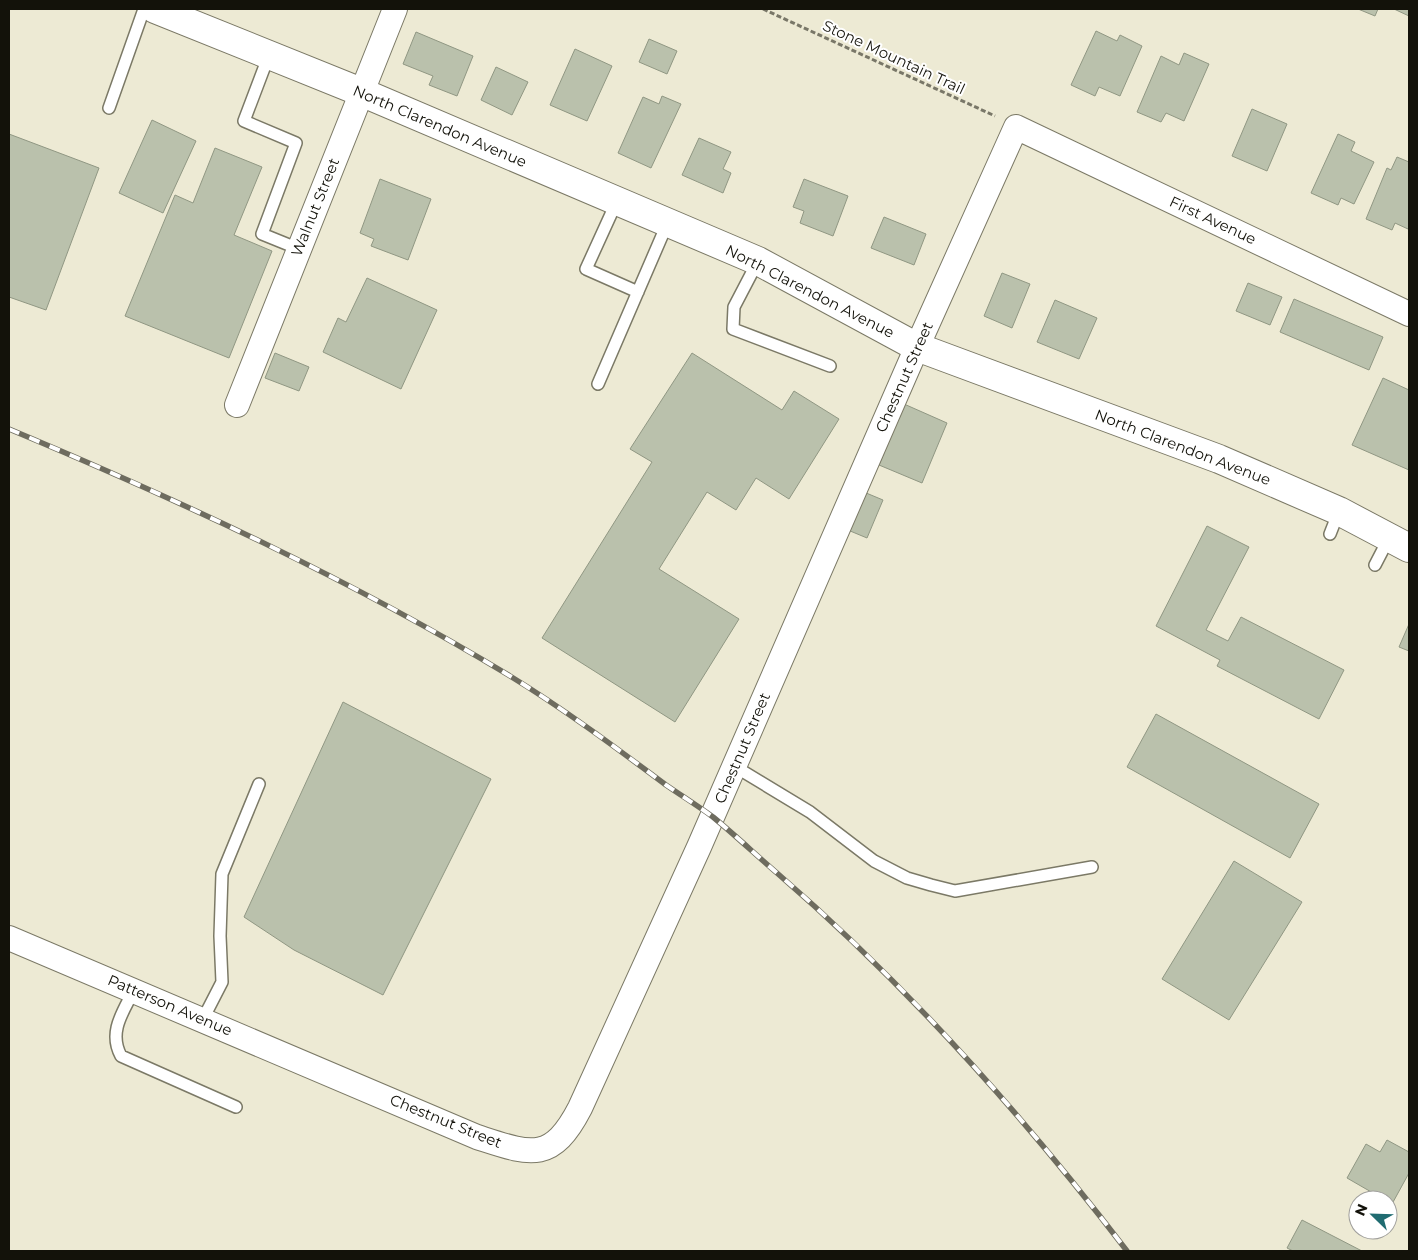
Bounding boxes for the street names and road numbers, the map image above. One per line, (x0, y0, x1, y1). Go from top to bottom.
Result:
street label: Stone Mountain Trail (820, 16, 968, 98)
street label: North Clarendon Avenue (350, 81, 530, 171)
street label: Walnut Street (287, 155, 343, 259)
street label: First Avenue (1167, 192, 1259, 248)
street label: North Clarendon Avenue (722, 240, 898, 342)
street label: Chestnut Street (871, 319, 937, 435)
street label: North Clarendon Avenue (1092, 405, 1274, 489)
street label: Chestnut Street (710, 690, 774, 806)
street label: Patterson Avenue (105, 970, 235, 1040)
street label: Chestnut Street (387, 1090, 505, 1152)

